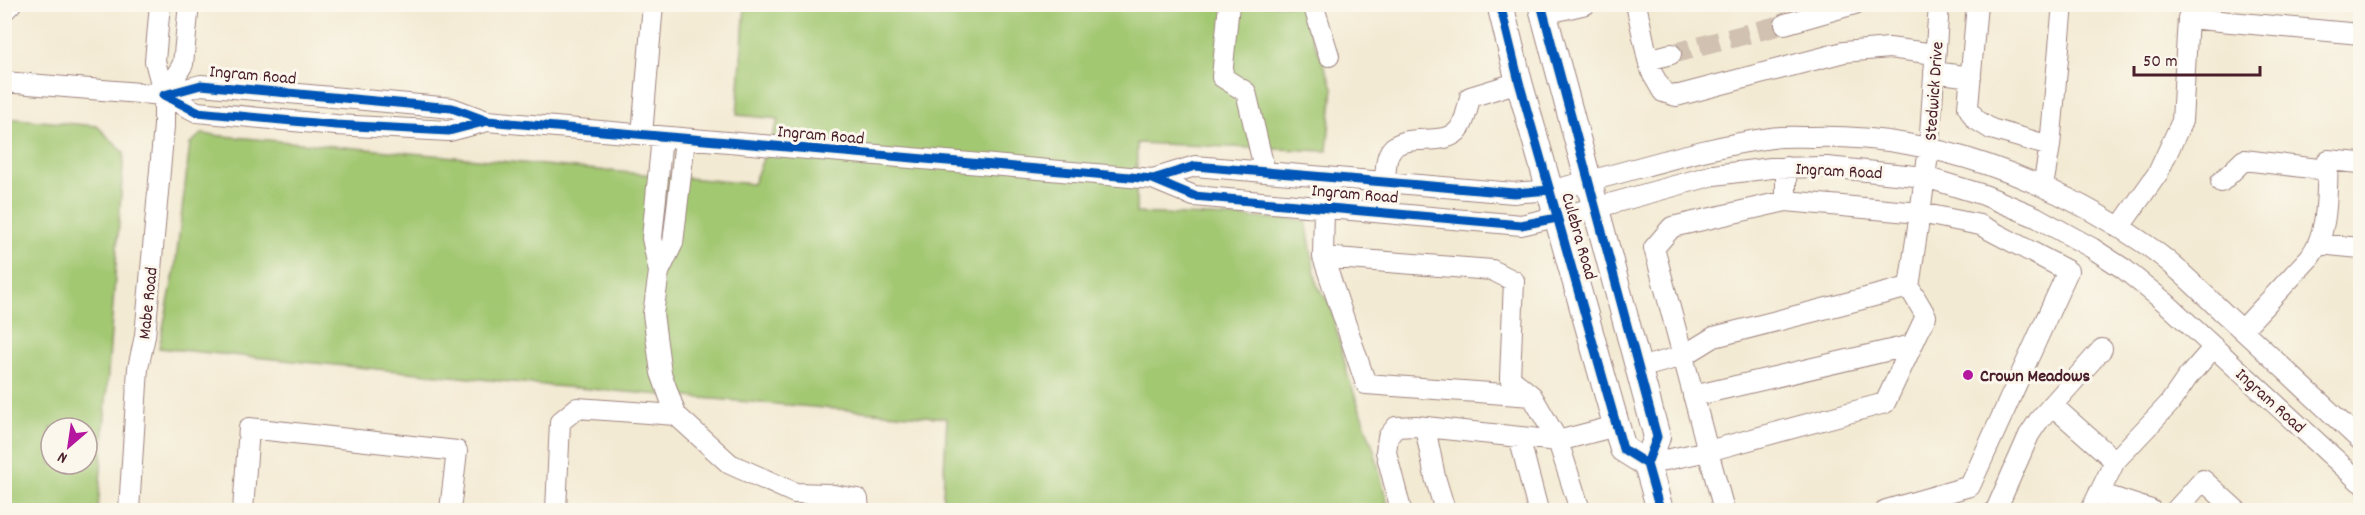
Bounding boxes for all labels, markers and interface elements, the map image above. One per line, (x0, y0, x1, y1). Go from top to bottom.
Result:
scale bar (2134, 39, 2260, 77)
street label: Stedwick Drive (1920, 41, 1951, 142)
text: 50 m (2143, 50, 2178, 75)
street label: Ingram Road (208, 60, 297, 93)
street label: Ingram Road (776, 120, 865, 153)
street label: Ingram Road (1795, 158, 1883, 187)
street label: Ingram Road (1310, 179, 1399, 212)
street label: Culebra Road (1553, 190, 1602, 283)
street label: Mabe Road (133, 266, 166, 341)
street label: Ingram Road (2229, 363, 2310, 440)
place label: Crown Meadows (1980, 365, 2091, 390)
marker: Crown Meadows (1961, 368, 1975, 382)
north arrow (39, 416, 99, 476)
text: N (54, 445, 72, 469)

